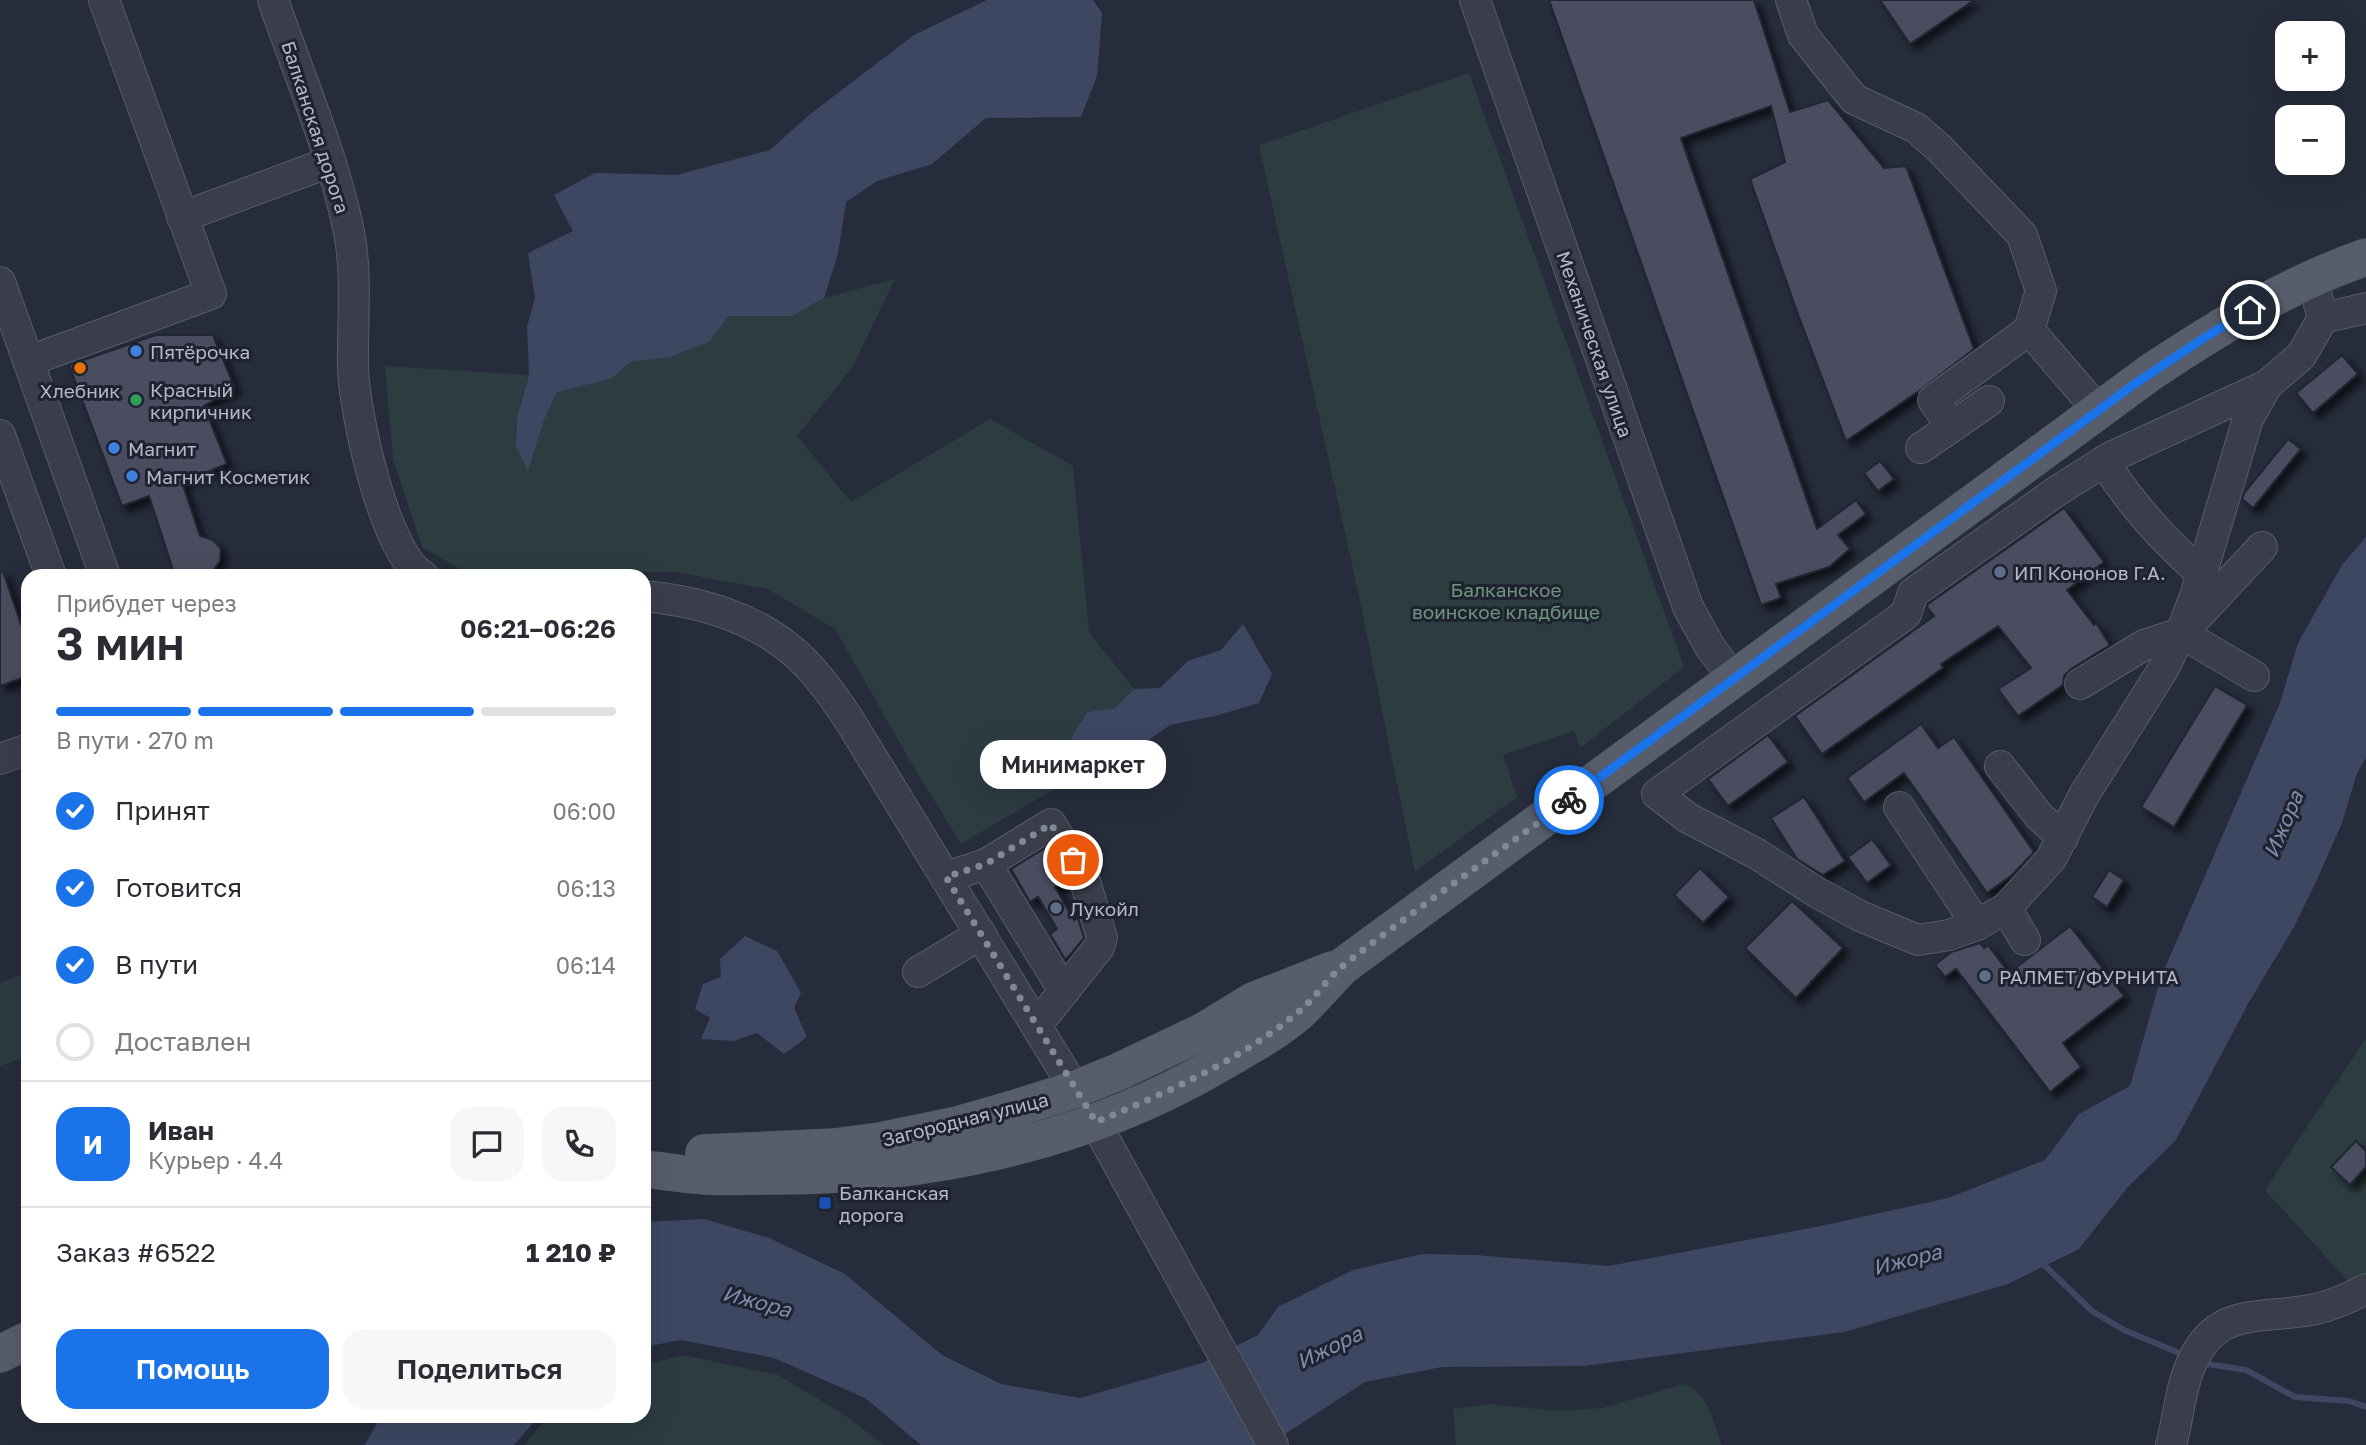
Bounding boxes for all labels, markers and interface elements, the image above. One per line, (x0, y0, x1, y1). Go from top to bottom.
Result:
map controls (2275, 21, 2345, 175)
button: + (2275, 21, 2345, 91)
street label: Балканская дорога (277, 38, 355, 216)
button: − (2275, 105, 2345, 175)
street label: Механическая улица (1552, 248, 1638, 440)
pin (2220, 280, 2280, 340)
icon: home (2231, 291, 2269, 329)
place label: Пятёрочка (150, 340, 250, 363)
marker: Пятёрочка (128, 343, 144, 359)
marker: Хлебник (72, 360, 88, 376)
place label: Красный кирпичник (150, 378, 252, 423)
place label: Хлебник (40, 379, 120, 402)
marker: Красный кирпичник (128, 392, 144, 408)
place label: Магнит (128, 437, 196, 460)
marker: Магнит (106, 440, 122, 456)
place label: Магнит Косметик (146, 465, 310, 488)
marker: Магнит Косметик (124, 468, 140, 484)
place label: ИП Кононов Г.А. (2014, 561, 2166, 584)
marker: ИП Кононов Г.А. (1992, 564, 2008, 580)
park label: Балканское воинское кладбище (1412, 578, 1600, 623)
text: Прибудет через (56, 589, 237, 617)
text: 06:21–06:26 (460, 613, 616, 644)
text: 3 мин (56, 615, 185, 670)
text: В пути · 270 m (56, 726, 214, 754)
callout: Минимаркет (980, 741, 1166, 790)
text: Минимаркет (1001, 750, 1145, 778)
courier (1534, 765, 1604, 835)
icon: bike (1550, 781, 1588, 819)
water label: Ижора (2257, 786, 2309, 861)
icon: check (56, 792, 94, 830)
text: Принят (115, 795, 210, 826)
text: 06:00 (552, 797, 616, 825)
pin (1043, 830, 1103, 890)
icon: bag (1054, 841, 1092, 879)
icon: check (56, 869, 94, 907)
text: Готовится (115, 872, 242, 903)
text: 06:13 (556, 874, 616, 902)
place label: Лукойл (1070, 897, 1139, 920)
marker: Лукойл (1048, 900, 1064, 916)
icon: check (56, 946, 94, 984)
text: В пути (115, 949, 198, 980)
text: 06:14 (556, 951, 616, 979)
place label: РАЛМЕТ/ФУРНИТА (1999, 965, 2179, 988)
marker: РАЛМЕТ/ФУРНИТА (1977, 968, 1993, 984)
text: Доставлен (115, 1026, 251, 1057)
street label: Загородная улица (879, 1087, 1051, 1151)
button: chat (450, 1107, 524, 1181)
button: phone (542, 1107, 616, 1181)
text: Иван (148, 1115, 214, 1146)
text: И (83, 1129, 103, 1160)
text: Курьер · 4.4 (148, 1146, 283, 1174)
place label: Балканская дорога (839, 1181, 949, 1226)
marker: Балканская дорога (817, 1195, 833, 1211)
text: Заказ #6522 (56, 1237, 216, 1268)
text: 1 210 ₽ (526, 1237, 616, 1268)
water label: Ижора (1870, 1238, 1945, 1280)
water label: Ижора (720, 1279, 795, 1323)
water label: Ижора (1292, 1320, 1367, 1374)
button: Помощь (56, 1329, 329, 1409)
button: Поделиться (343, 1329, 616, 1409)

